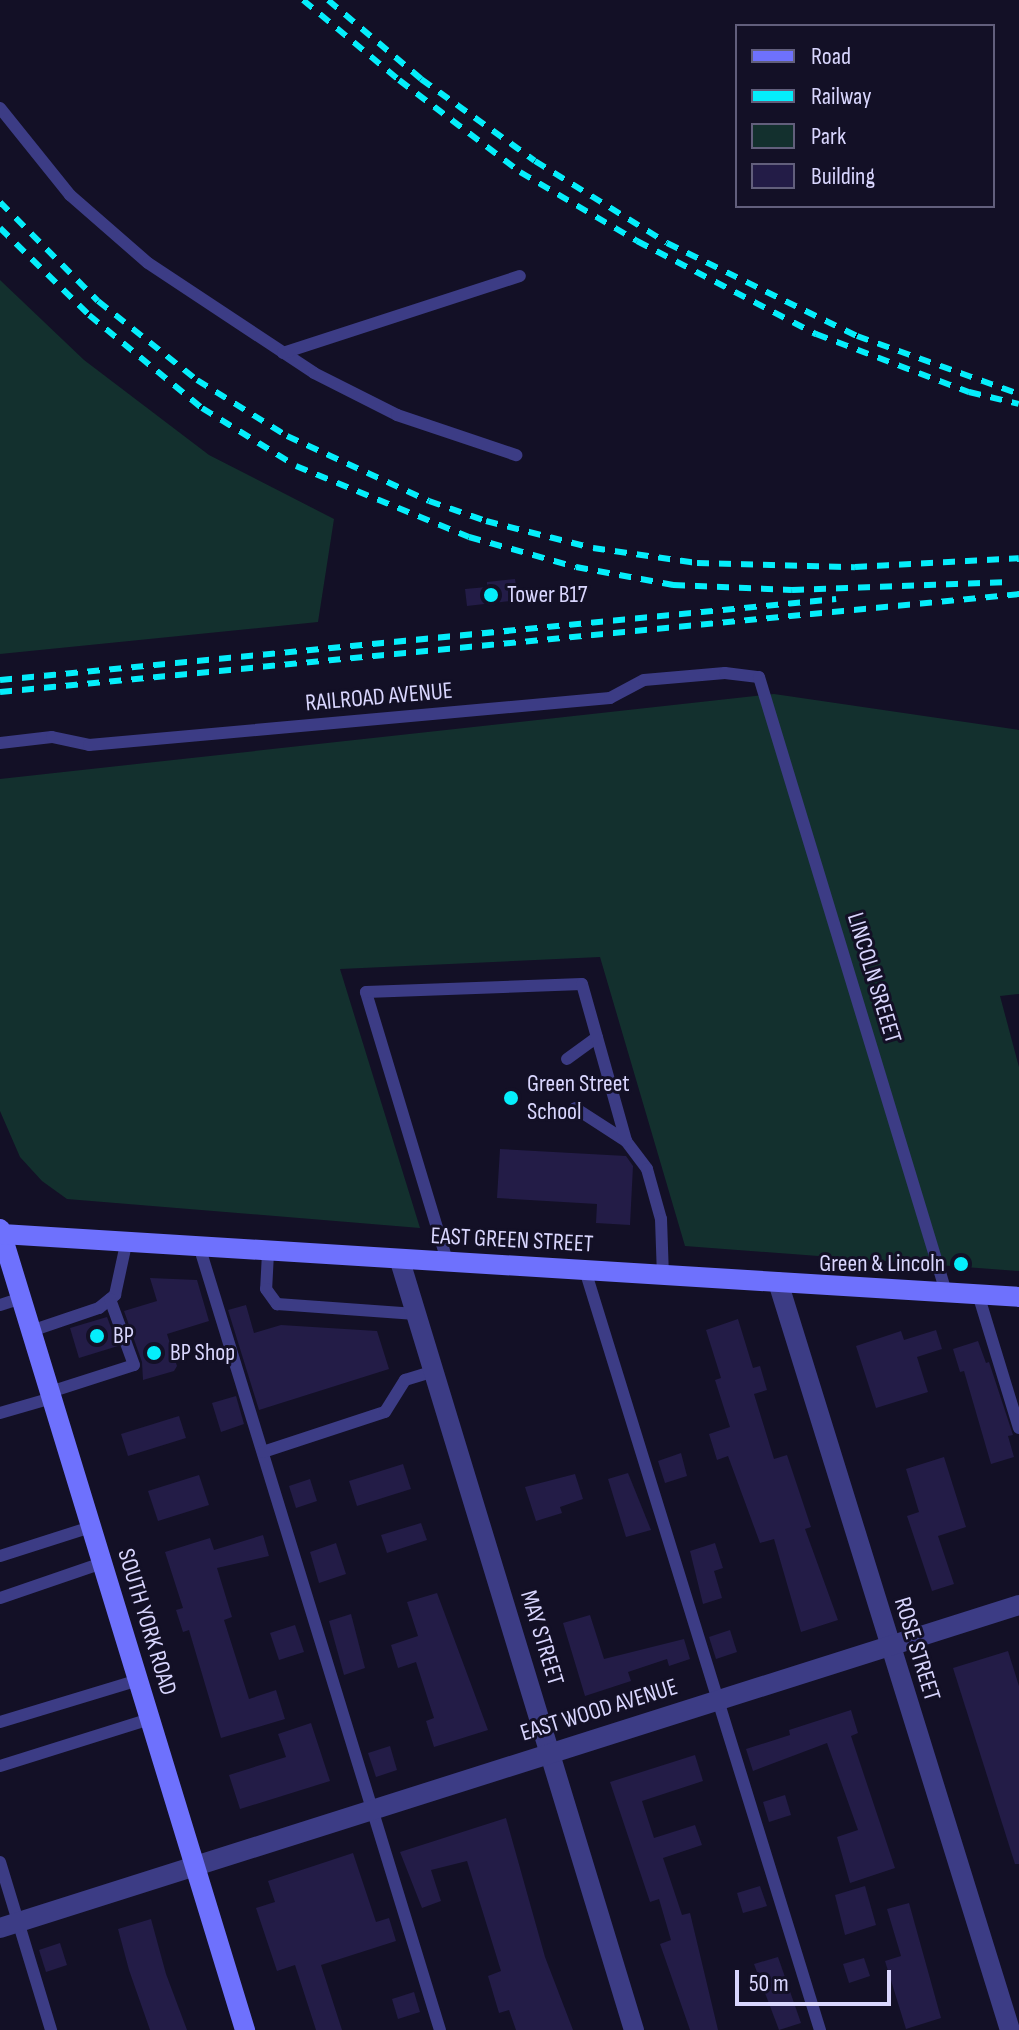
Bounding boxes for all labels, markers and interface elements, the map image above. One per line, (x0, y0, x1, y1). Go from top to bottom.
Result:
legend (735, 24, 995, 208)
text: Road (811, 42, 851, 71)
text: Railway (811, 82, 871, 111)
text: Park (811, 122, 846, 151)
text: Building (811, 162, 875, 191)
place label: Tower B17 (507, 581, 587, 609)
marker: Tower B17 (482, 586, 500, 604)
street label: RAILROAD AVENUE (304, 676, 454, 718)
street label: LINCOLN SREEET (840, 909, 908, 1047)
place label: Green Street School (527, 1070, 630, 1126)
marker: Green Street School (502, 1089, 520, 1107)
street label: EAST GREEN STREET (430, 1221, 594, 1259)
place label: Green & Lincoln (819, 1250, 945, 1278)
marker: Green & Lincoln (952, 1255, 970, 1273)
place label: BP (113, 1322, 134, 1350)
marker: BP (88, 1327, 106, 1345)
place label: BP Shop (170, 1339, 235, 1367)
marker: BP Shop (145, 1344, 163, 1362)
street label: SOUTH YORK ROAD (111, 1545, 183, 1699)
street label: MAY STREET (514, 1587, 570, 1689)
street label: ROSE STREET (888, 1594, 946, 1704)
street label: EAST WOOD AVENUE (517, 1672, 681, 1748)
scale bar (739, 1954, 895, 2004)
text: 50 m (749, 1969, 789, 1998)

